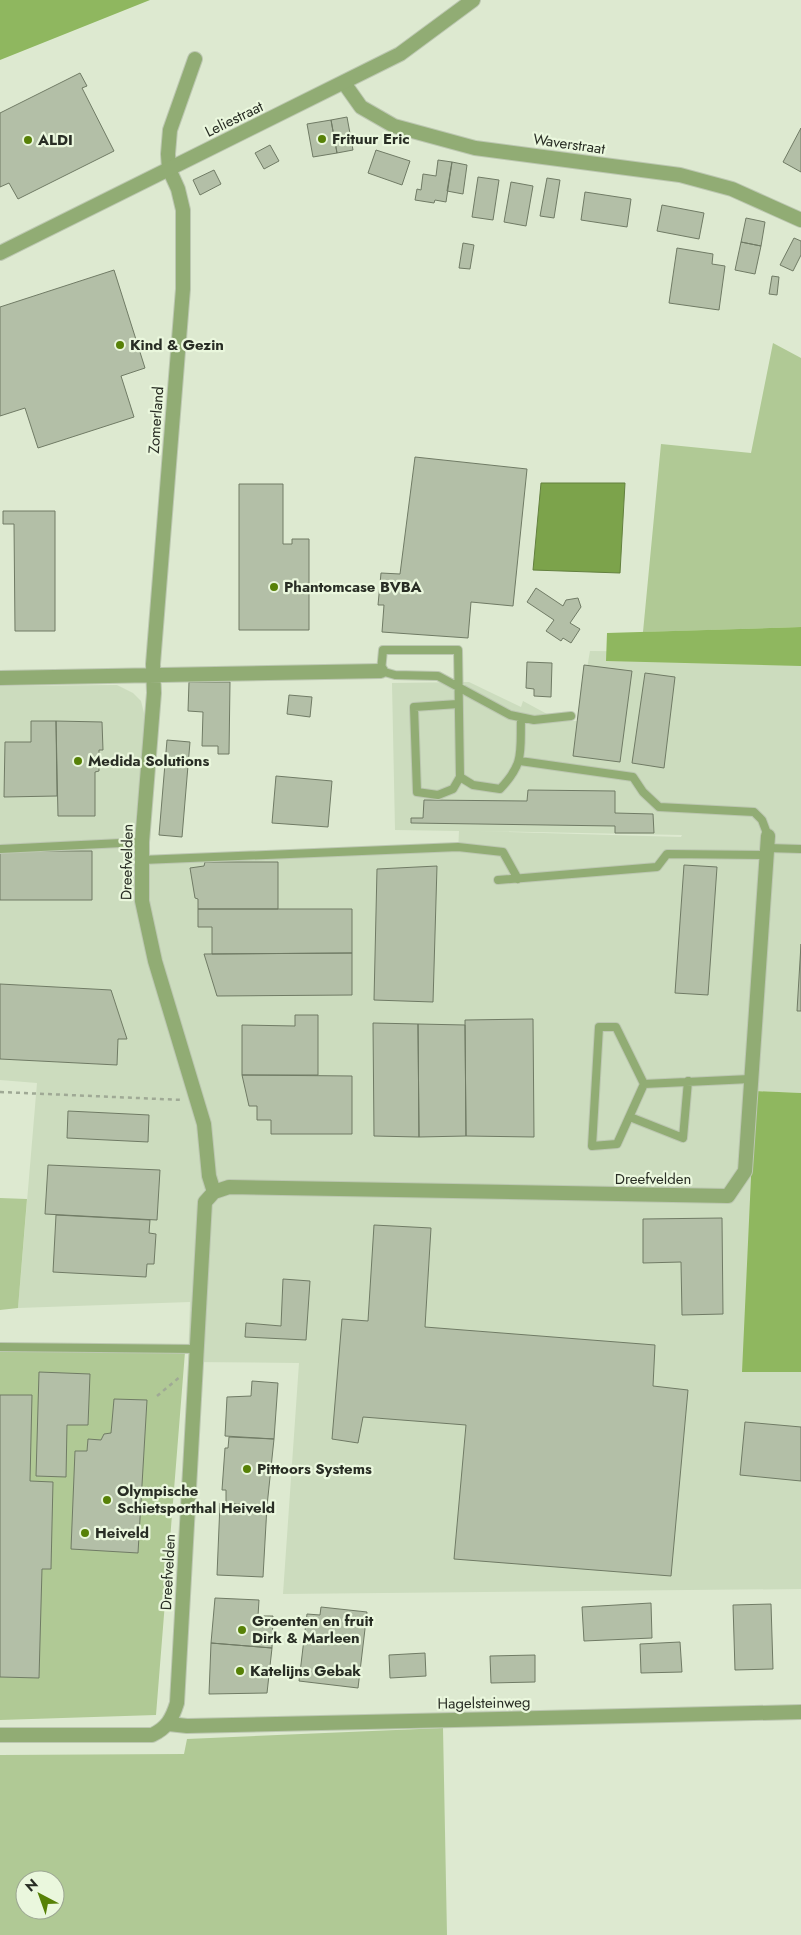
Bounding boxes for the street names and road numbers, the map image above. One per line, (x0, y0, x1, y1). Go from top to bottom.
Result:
street label: Leliestraat (201, 95, 267, 143)
street label: Waverstraat (532, 128, 607, 160)
street label: Zomerland (143, 386, 169, 454)
street label: Dreefvelden (115, 824, 139, 900)
street label: Dreefvelden (615, 1168, 691, 1190)
street label: Dreefvelden (155, 1533, 181, 1611)
street label: Hagelsteinweg (437, 1691, 531, 1715)

